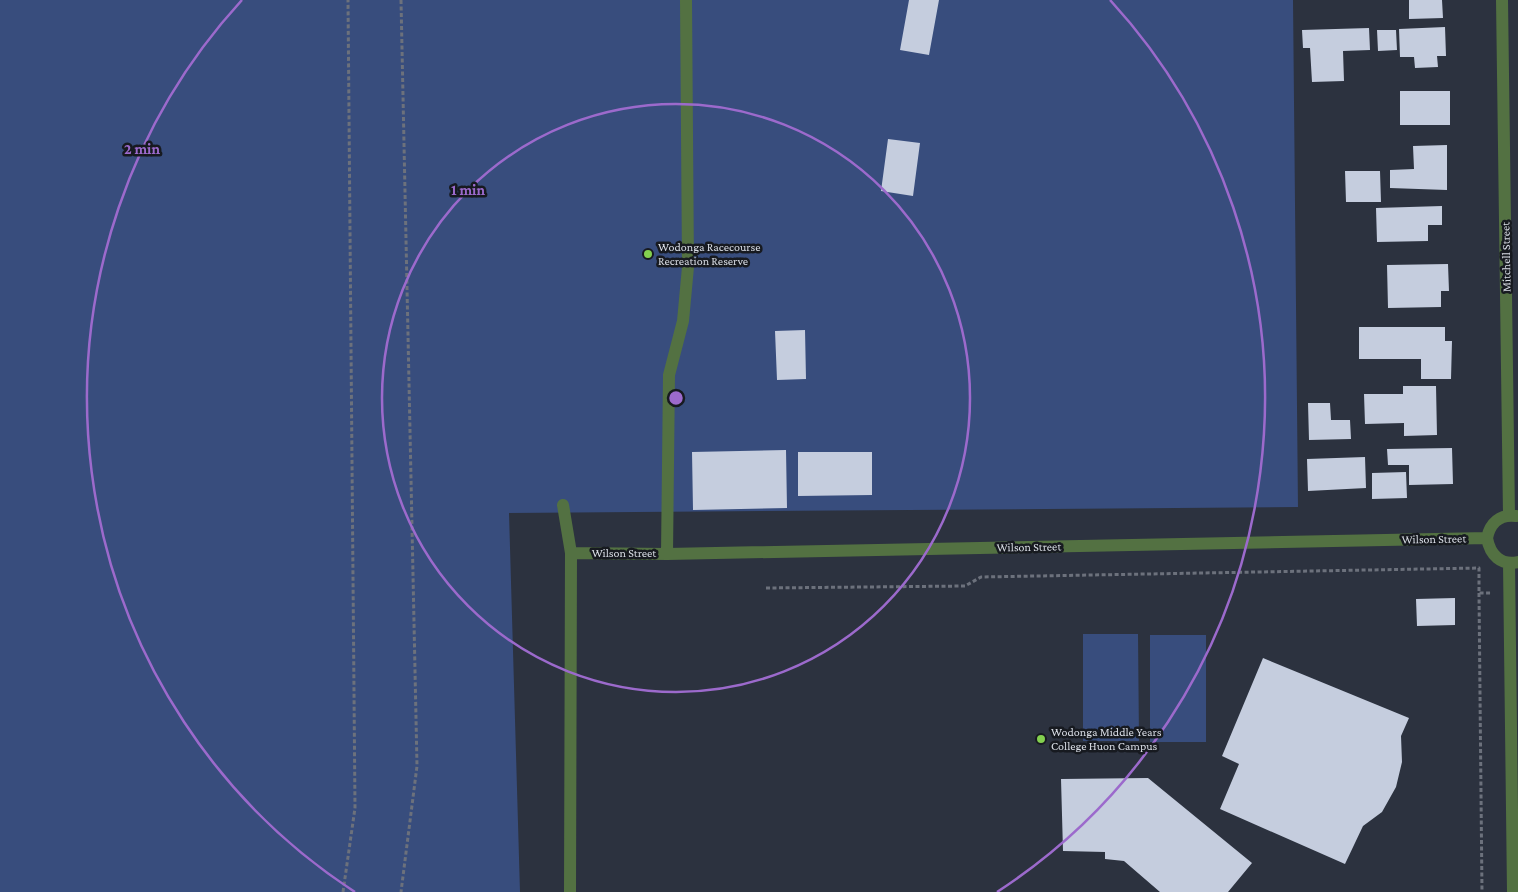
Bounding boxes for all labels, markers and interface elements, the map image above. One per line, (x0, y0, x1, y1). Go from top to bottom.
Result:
text: 2 min (124, 141, 160, 157)
text: 1 min (451, 182, 485, 198)
street label: Mitchell Street (1498, 221, 1514, 292)
place label: Wodonga Racecourse Recreation Reserve (658, 240, 760, 268)
marker: Wodonga Racecourse Recreation Reserve (642, 248, 654, 260)
centre of rings (667, 389, 685, 407)
street label: Wilson Street (1402, 531, 1467, 547)
street label: Wilson Street (997, 539, 1062, 555)
street label: Wilson Street (592, 546, 657, 560)
place label: Wodonga Middle Years College Huon Campus (1051, 725, 1162, 753)
marker: Wodonga Middle Years College Huon Campus (1035, 733, 1047, 745)

